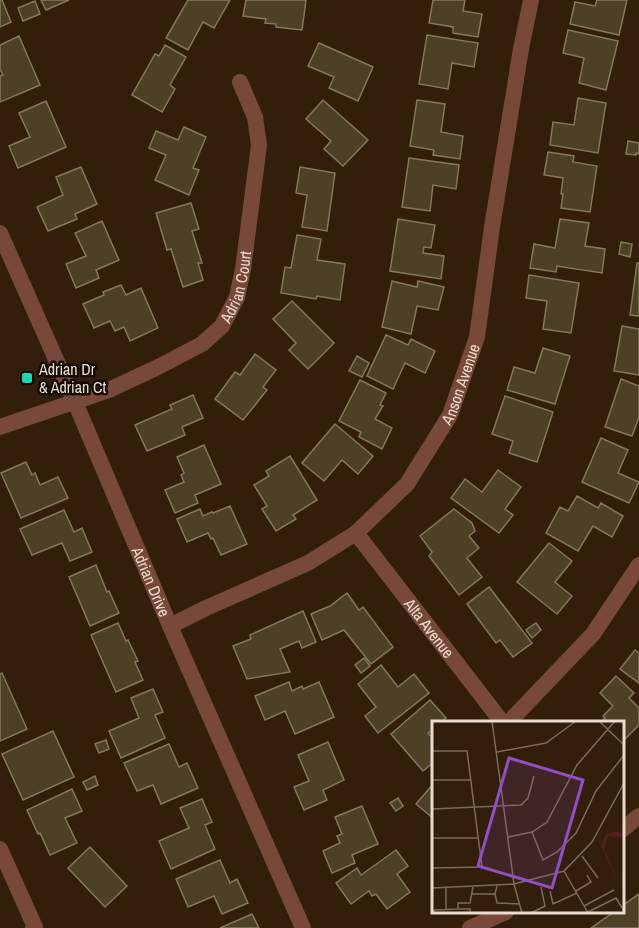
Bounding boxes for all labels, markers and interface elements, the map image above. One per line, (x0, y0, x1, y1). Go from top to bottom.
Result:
street label: Adrian Court (214, 249, 256, 328)
street label: Anson Avenue (435, 341, 485, 430)
place label: Adrian Dr & Adrian Ct (38, 358, 106, 398)
marker: Adrian Dr & Adrian Ct (20, 371, 34, 385)
street label: Adrian Drive (126, 542, 176, 620)
street label: Alta Avenue (399, 593, 459, 662)
inset map (432, 721, 624, 913)

